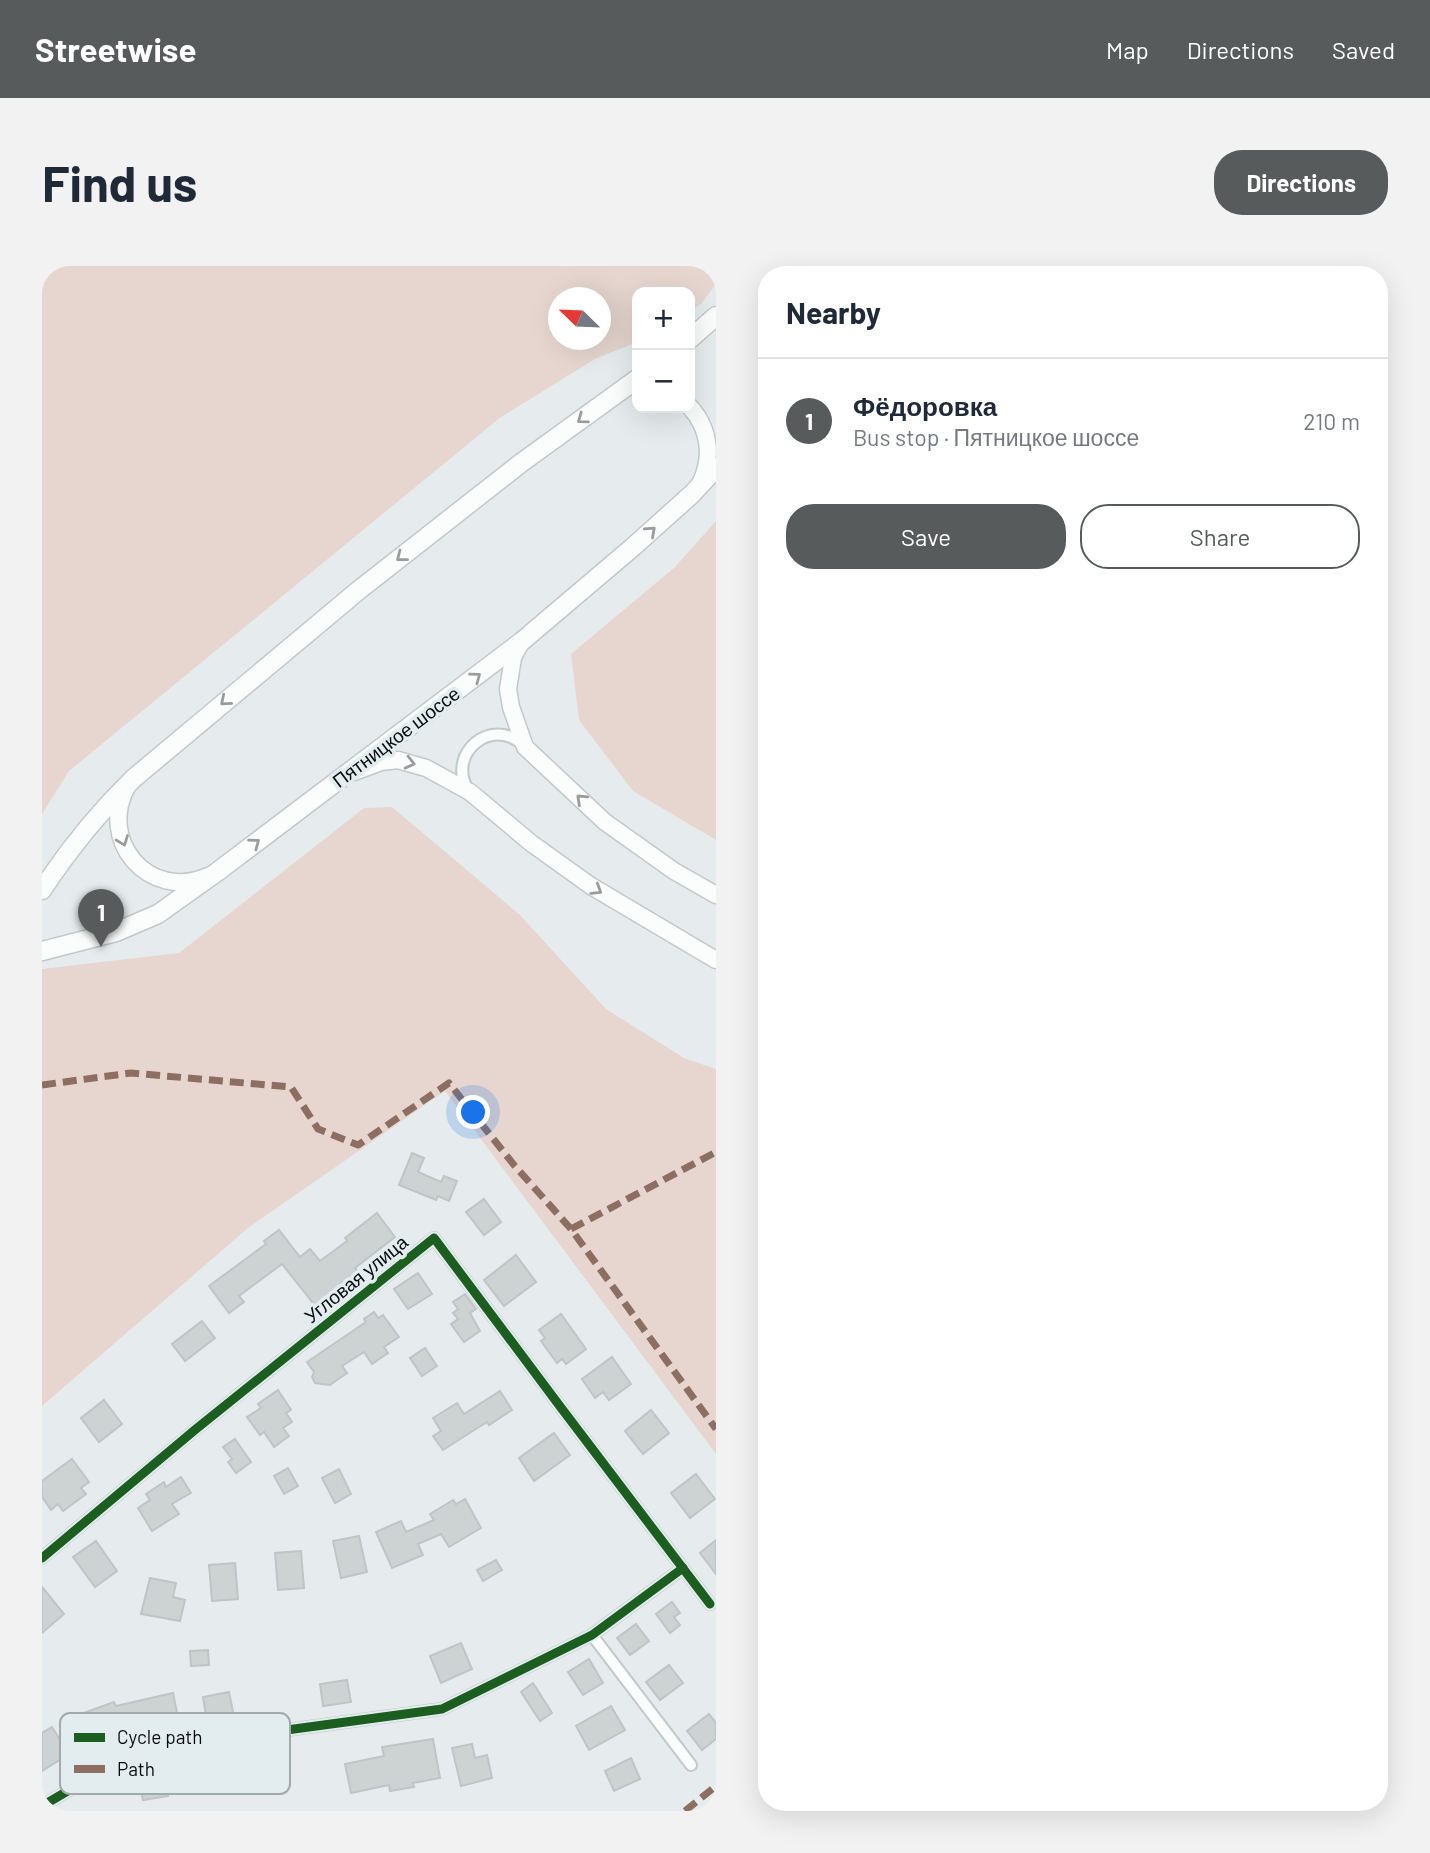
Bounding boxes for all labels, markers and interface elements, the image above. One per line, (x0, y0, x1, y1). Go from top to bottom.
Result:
text: Streetwise (35, 29, 196, 69)
text: Map (1106, 35, 1149, 64)
text: Directions (1187, 35, 1294, 64)
text: Saved (1332, 35, 1395, 64)
button: Directions (1214, 150, 1388, 215)
text: Find us (42, 153, 197, 212)
north arrow (548, 287, 611, 350)
map controls (632, 287, 695, 413)
button: + (632, 287, 695, 350)
text: Nearby (786, 294, 881, 330)
button: − (632, 350, 695, 413)
text: Фёдоровка (853, 390, 997, 421)
text: 1 (805, 407, 813, 435)
text: 210 m (1303, 407, 1360, 435)
one-way arrow (577, 411, 590, 423)
text: Bus stop · Пятницкое шоссе (853, 423, 1139, 451)
button: Save (786, 504, 1066, 569)
button: Share (1080, 504, 1360, 569)
one-way arrow (643, 527, 656, 539)
one-way arrow (397, 549, 410, 561)
one-way arrow (468, 672, 481, 685)
street label: Пятницкое шоссе (327, 681, 464, 792)
one-way arrow (221, 693, 234, 705)
one-way arrow (404, 755, 416, 769)
one-way arrow (576, 795, 589, 808)
one-way arrow (115, 834, 129, 846)
one-way arrow (248, 839, 260, 851)
one-way arrow (590, 881, 603, 894)
pin: 1 (78, 889, 124, 947)
your location (456, 1095, 490, 1129)
street label: Угловая улица (299, 1230, 412, 1327)
legend (60, 1713, 290, 1794)
text: Cycle path (117, 1725, 202, 1748)
text: Path (117, 1757, 155, 1780)

